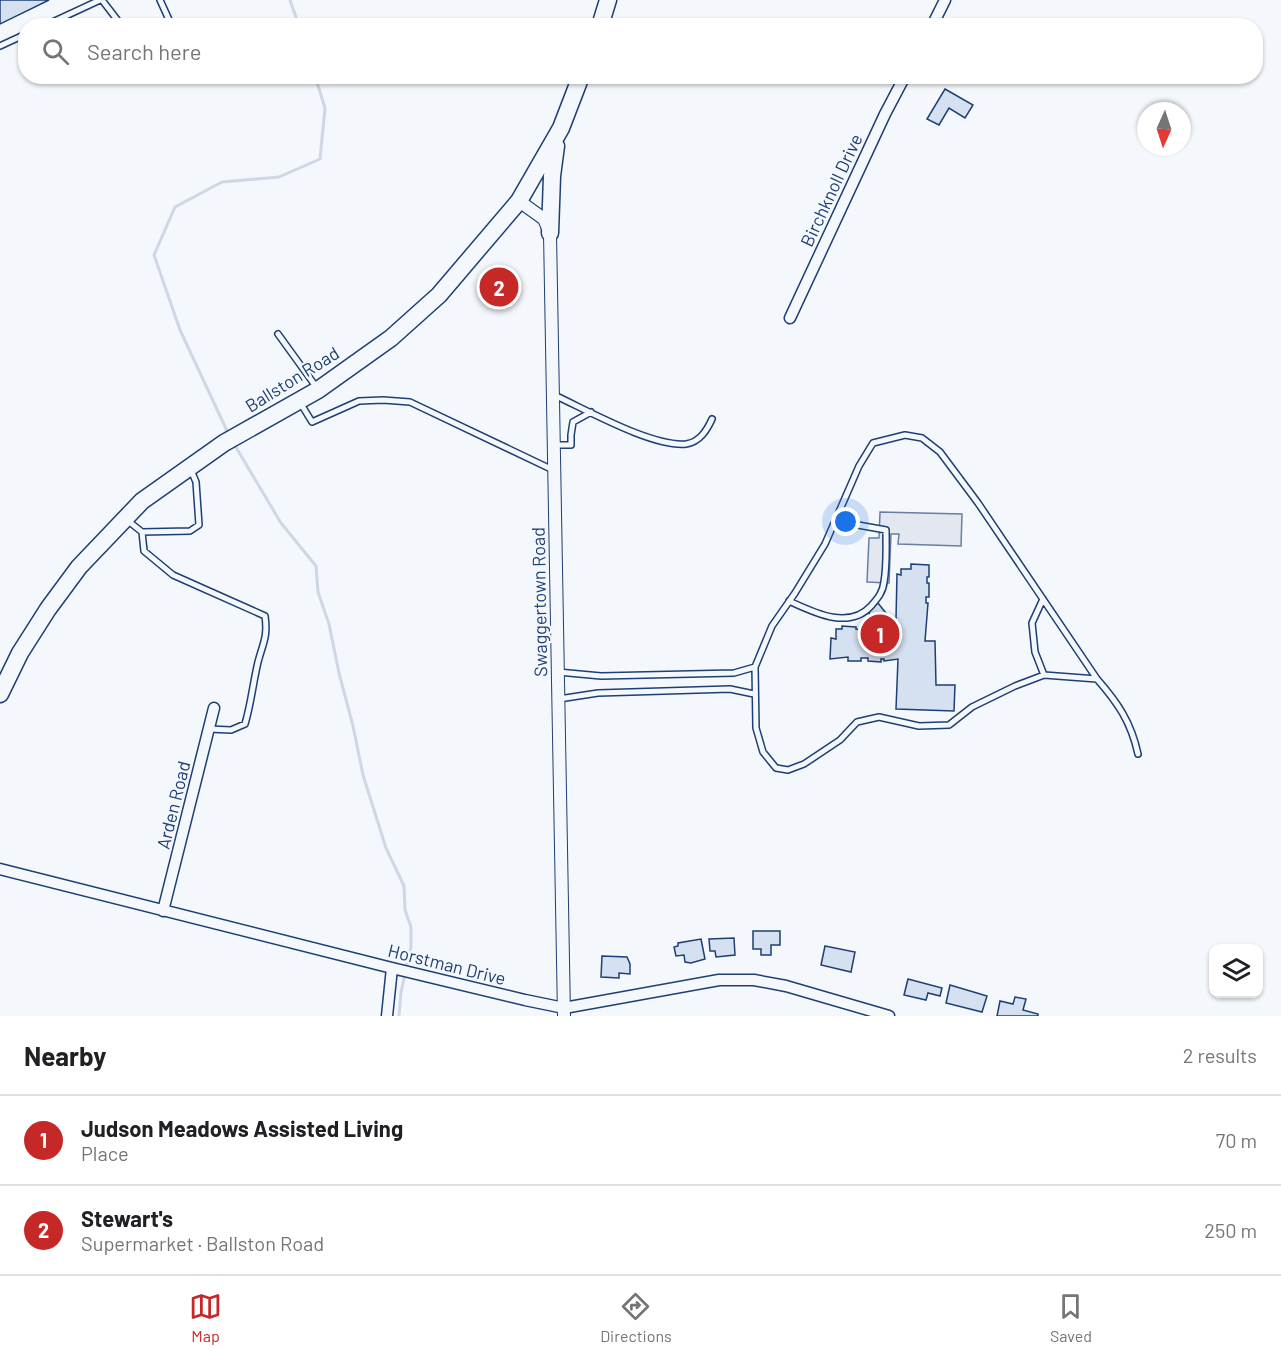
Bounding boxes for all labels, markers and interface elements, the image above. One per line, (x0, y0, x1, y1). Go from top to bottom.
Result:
search box (18, 18, 1263, 84)
icon: search (39, 35, 72, 68)
text: Search here (87, 38, 201, 64)
north arrow (1137, 102, 1191, 156)
street label: Birchknoll Drive (795, 130, 867, 250)
pin: 2 (480, 264, 518, 310)
street label: Ballston Road (241, 341, 343, 417)
your location (831, 507, 860, 536)
street label: Swaggertown Road (527, 527, 551, 677)
pin: 1 (860, 612, 900, 656)
street label: Arden Road (151, 759, 195, 851)
street label: Horstman Drive (386, 939, 508, 989)
map controls (1209, 944, 1263, 998)
button: layers (1209, 944, 1263, 998)
text: Nearby (24, 1040, 106, 1071)
text: 2 results (1183, 1043, 1257, 1067)
text: Judson Meadows Assisted Living (81, 1115, 403, 1141)
text: 1 (40, 1128, 47, 1152)
text: 70 m (1216, 1128, 1257, 1152)
text: Place (81, 1141, 129, 1165)
text: Stewart's (81, 1205, 173, 1231)
text: 2 (38, 1218, 49, 1242)
text: 250 m (1204, 1218, 1257, 1242)
text: Supermarket · Ballston Road (81, 1231, 324, 1255)
tab: Map (189, 1290, 222, 1345)
tab: Directions (600, 1290, 672, 1345)
tab: Saved (1050, 1290, 1092, 1345)

